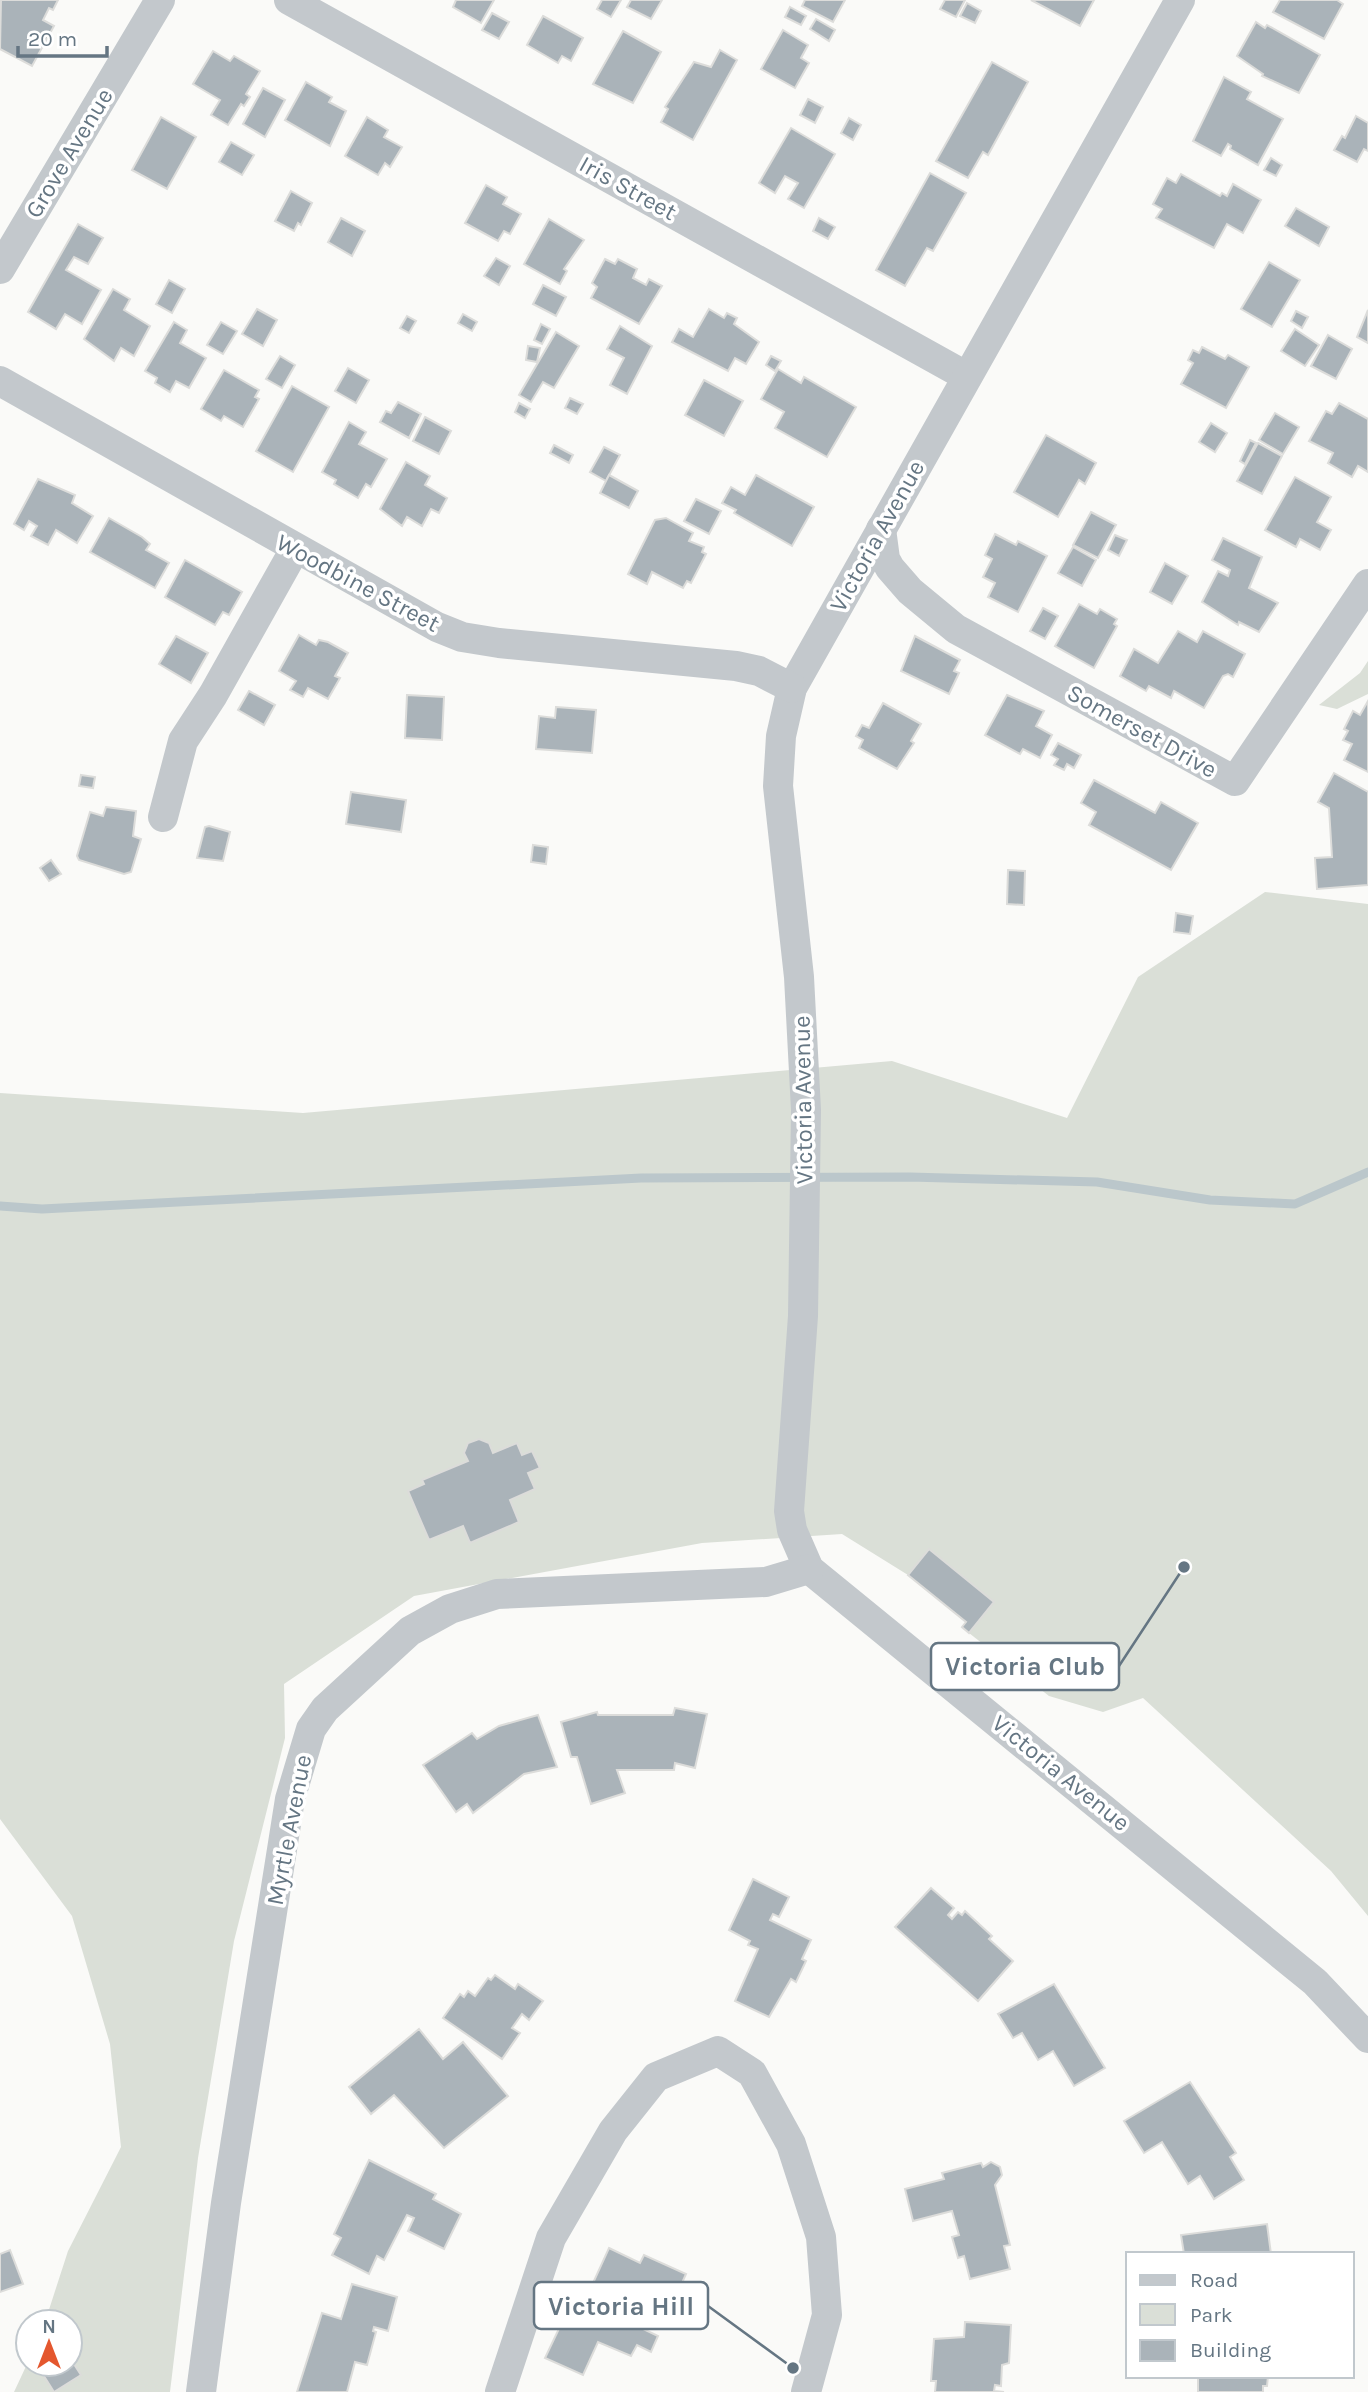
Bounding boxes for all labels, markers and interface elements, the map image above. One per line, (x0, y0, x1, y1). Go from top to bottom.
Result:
scale bar (18, 14, 107, 58)
text: 20 m (28, 27, 77, 51)
street label: Grove Avenue (19, 83, 119, 223)
street label: Iris Street (575, 150, 681, 226)
street label: Victoria Avenue (824, 455, 930, 617)
street label: Woodbine Street (272, 528, 444, 638)
street label: Somerset Drive (1062, 678, 1222, 784)
street label: Victoria Avenue (788, 1015, 818, 1185)
callout: Victoria Club (931, 1643, 1119, 1690)
text: Victoria Club (945, 1651, 1105, 1682)
street label: Victoria Avenue (987, 1709, 1135, 1837)
street label: Myrtle Avenue (261, 1752, 317, 1908)
legend (1126, 2252, 1354, 2378)
text: Road (1190, 2268, 1238, 2292)
callout: Victoria Hill (534, 2282, 708, 2329)
text: Victoria Hill (548, 2291, 694, 2322)
text: Park (1190, 2303, 1233, 2327)
north arrow (14, 2308, 84, 2378)
text: N (42, 2316, 56, 2338)
text: Building (1190, 2338, 1271, 2362)

